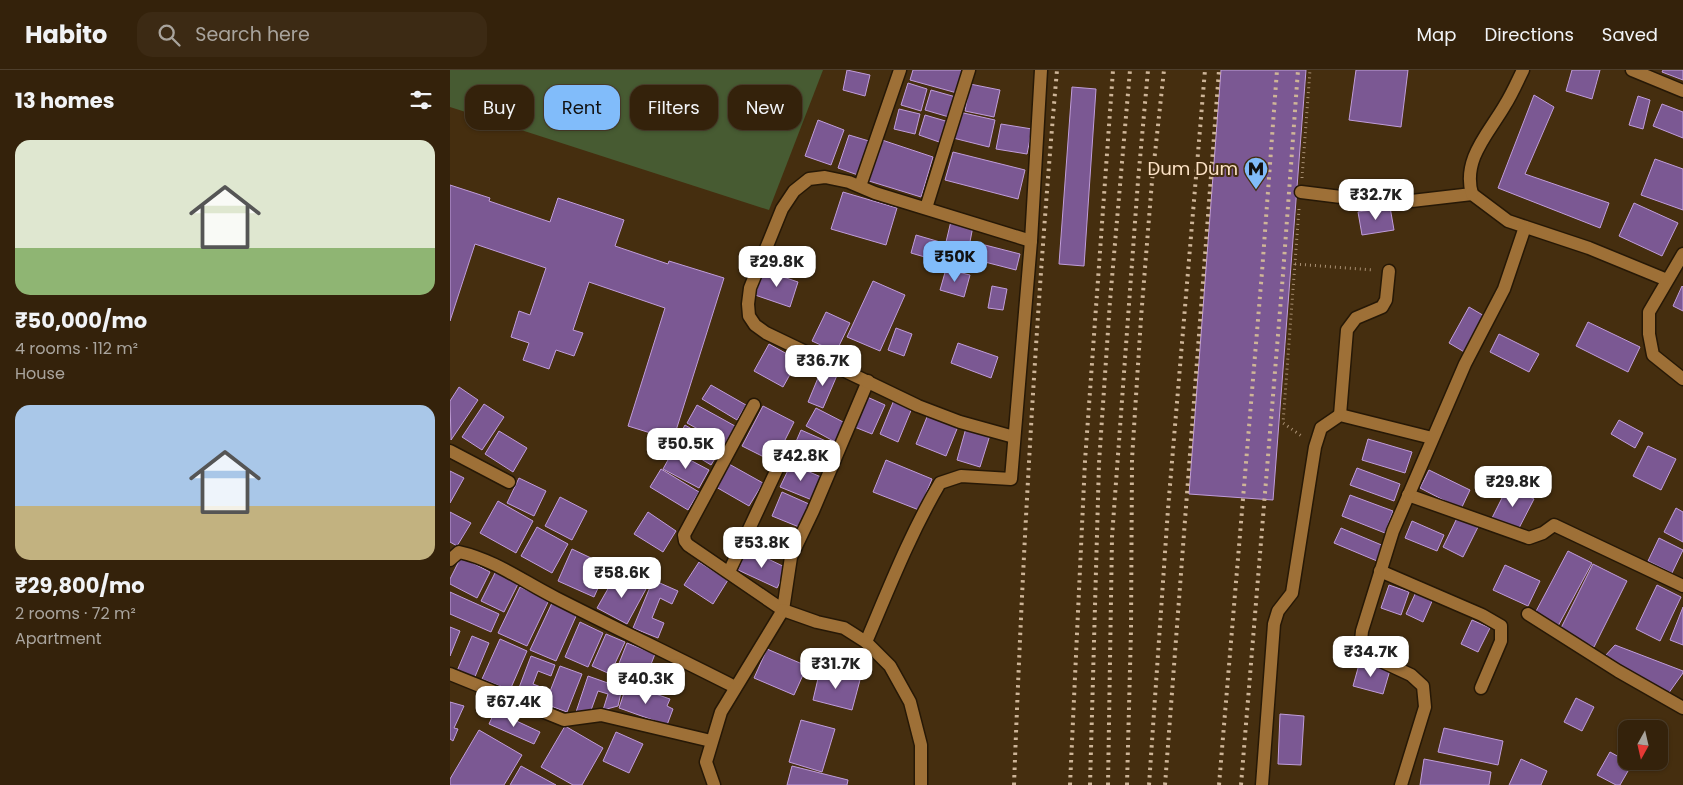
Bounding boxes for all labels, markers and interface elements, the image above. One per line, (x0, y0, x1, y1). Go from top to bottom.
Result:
search box (137, 12, 487, 57)
text: Habito (25, 18, 107, 51)
icon: search (155, 21, 183, 49)
text: Search here (195, 21, 310, 48)
text: Map (1417, 22, 1456, 47)
text: Directions (1484, 22, 1574, 47)
text: Saved (1602, 22, 1658, 47)
chip: Buy (465, 85, 534, 130)
chip: Rent (544, 85, 620, 130)
chip: Filters (630, 85, 718, 130)
chip: New (728, 85, 802, 130)
text: 13 homes (15, 86, 114, 115)
icon: filters (407, 86, 435, 114)
place label: Dum Dum (1148, 156, 1238, 181)
metro station icon: Dum Dum (1243, 156, 1269, 190)
icon: home (180, 172, 270, 262)
pin: ₹32.7K (1335, 178, 1417, 221)
text: ₹32.7K (1350, 183, 1402, 206)
pin: ₹50K (925, 240, 985, 283)
text: ₹50K (934, 245, 976, 268)
pin: ₹29.8K (736, 246, 818, 288)
text: ₹29.8K (750, 250, 804, 273)
text: ₹50,000/mo (15, 306, 147, 335)
text: 4 rooms · 112 m² (15, 337, 138, 360)
pin: ₹36.7K (782, 344, 864, 387)
text: ₹36.7K (796, 349, 850, 372)
text: House (15, 362, 65, 385)
pin: ₹50.5K (645, 428, 727, 470)
text: ₹50.5K (658, 432, 714, 455)
icon: home (180, 437, 270, 527)
pin: ₹42.8K (760, 440, 842, 482)
text: ₹42.8K (773, 444, 829, 467)
pin: ₹29.8K (1472, 466, 1554, 508)
text: ₹29.8K (1486, 470, 1540, 493)
pin: ₹53.8K (721, 526, 803, 569)
text: ₹53.8K (734, 531, 790, 554)
pin: ₹58.6K (581, 556, 663, 599)
text: ₹58.6K (594, 561, 650, 584)
text: ₹29,800/mo (15, 571, 145, 600)
text: 2 rooms · 72 m² (15, 602, 136, 625)
text: Apartment (15, 627, 102, 650)
pin: ₹34.7K (1330, 636, 1412, 678)
text: ₹34.7K (1344, 640, 1398, 663)
pin: ₹31.7K (795, 648, 877, 690)
text: ₹31.7K (811, 652, 861, 675)
pin: ₹40.3K (605, 662, 687, 705)
text: ₹40.3K (618, 667, 674, 690)
pin: ₹67.4K (473, 686, 555, 728)
text: ₹67.4K (487, 690, 541, 713)
north arrow (1618, 720, 1668, 770)
map controls (1618, 720, 1668, 770)

